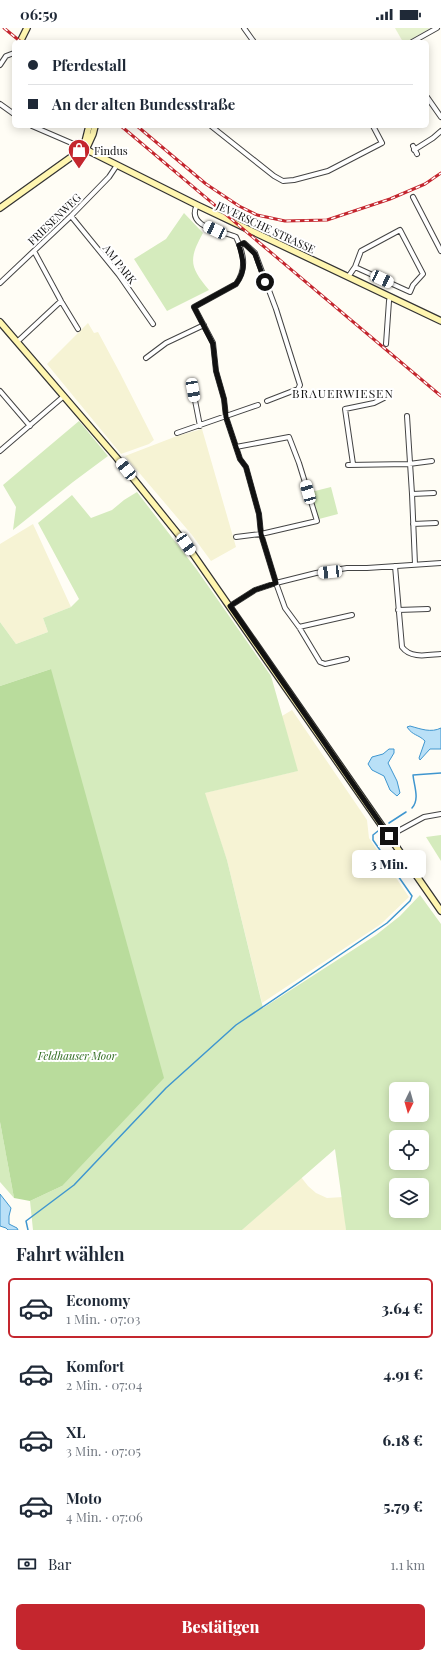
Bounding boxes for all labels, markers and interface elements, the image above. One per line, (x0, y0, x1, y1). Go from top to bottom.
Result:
text: 06:59 (20, 4, 58, 24)
text: Pferdestall (52, 55, 127, 75)
text: An der alten Bundesstraße (52, 94, 235, 114)
shop icon: Findus (66, 137, 92, 170)
place label: Findus (94, 143, 128, 158)
street label: FRIESENWEG (24, 190, 84, 248)
street label: JEVERSCHE STRASSE (213, 197, 318, 257)
car (202, 219, 228, 241)
street label: AM PARK (99, 240, 141, 287)
car (369, 268, 395, 290)
route start (256, 273, 274, 291)
car (185, 377, 201, 403)
district label: BRAUERWIESEN (292, 385, 394, 401)
car (114, 456, 138, 482)
car (299, 479, 317, 505)
car (174, 531, 198, 557)
car (317, 565, 343, 579)
route end (380, 827, 398, 845)
callout: 3 Min. (352, 850, 426, 878)
text: 3 Min. (370, 855, 408, 872)
park label: Feldhauser Moor (37, 1048, 117, 1063)
north arrow (389, 1082, 429, 1122)
map controls (389, 1082, 429, 1218)
button: locate (389, 1130, 429, 1170)
button: layers (389, 1178, 429, 1218)
text: Fahrt wählen (16, 1242, 125, 1266)
icon: car (18, 1290, 54, 1326)
text: Economy (66, 1290, 130, 1310)
text: 3.64 € (382, 1298, 423, 1318)
text: 1 Min. · 07:03 (66, 1310, 140, 1327)
icon: car (18, 1356, 54, 1392)
text: Komfort (66, 1356, 124, 1376)
text: 4.91 € (383, 1364, 423, 1384)
text: 2 Min. · 07:04 (66, 1376, 142, 1393)
icon: car (18, 1422, 54, 1458)
text: XL (66, 1422, 86, 1442)
text: 6.18 € (382, 1430, 423, 1450)
text: 3 Min. · 07:05 (66, 1442, 141, 1459)
icon: car (18, 1488, 54, 1524)
text: Moto (66, 1488, 102, 1508)
text: 5.79 € (383, 1496, 423, 1516)
text: 4 Min. · 07:06 (66, 1508, 143, 1525)
icon: cash (16, 1553, 38, 1575)
text: Bar (48, 1554, 72, 1574)
text: 1.1 km (391, 1556, 425, 1573)
button: Bestätigen (16, 1604, 425, 1650)

